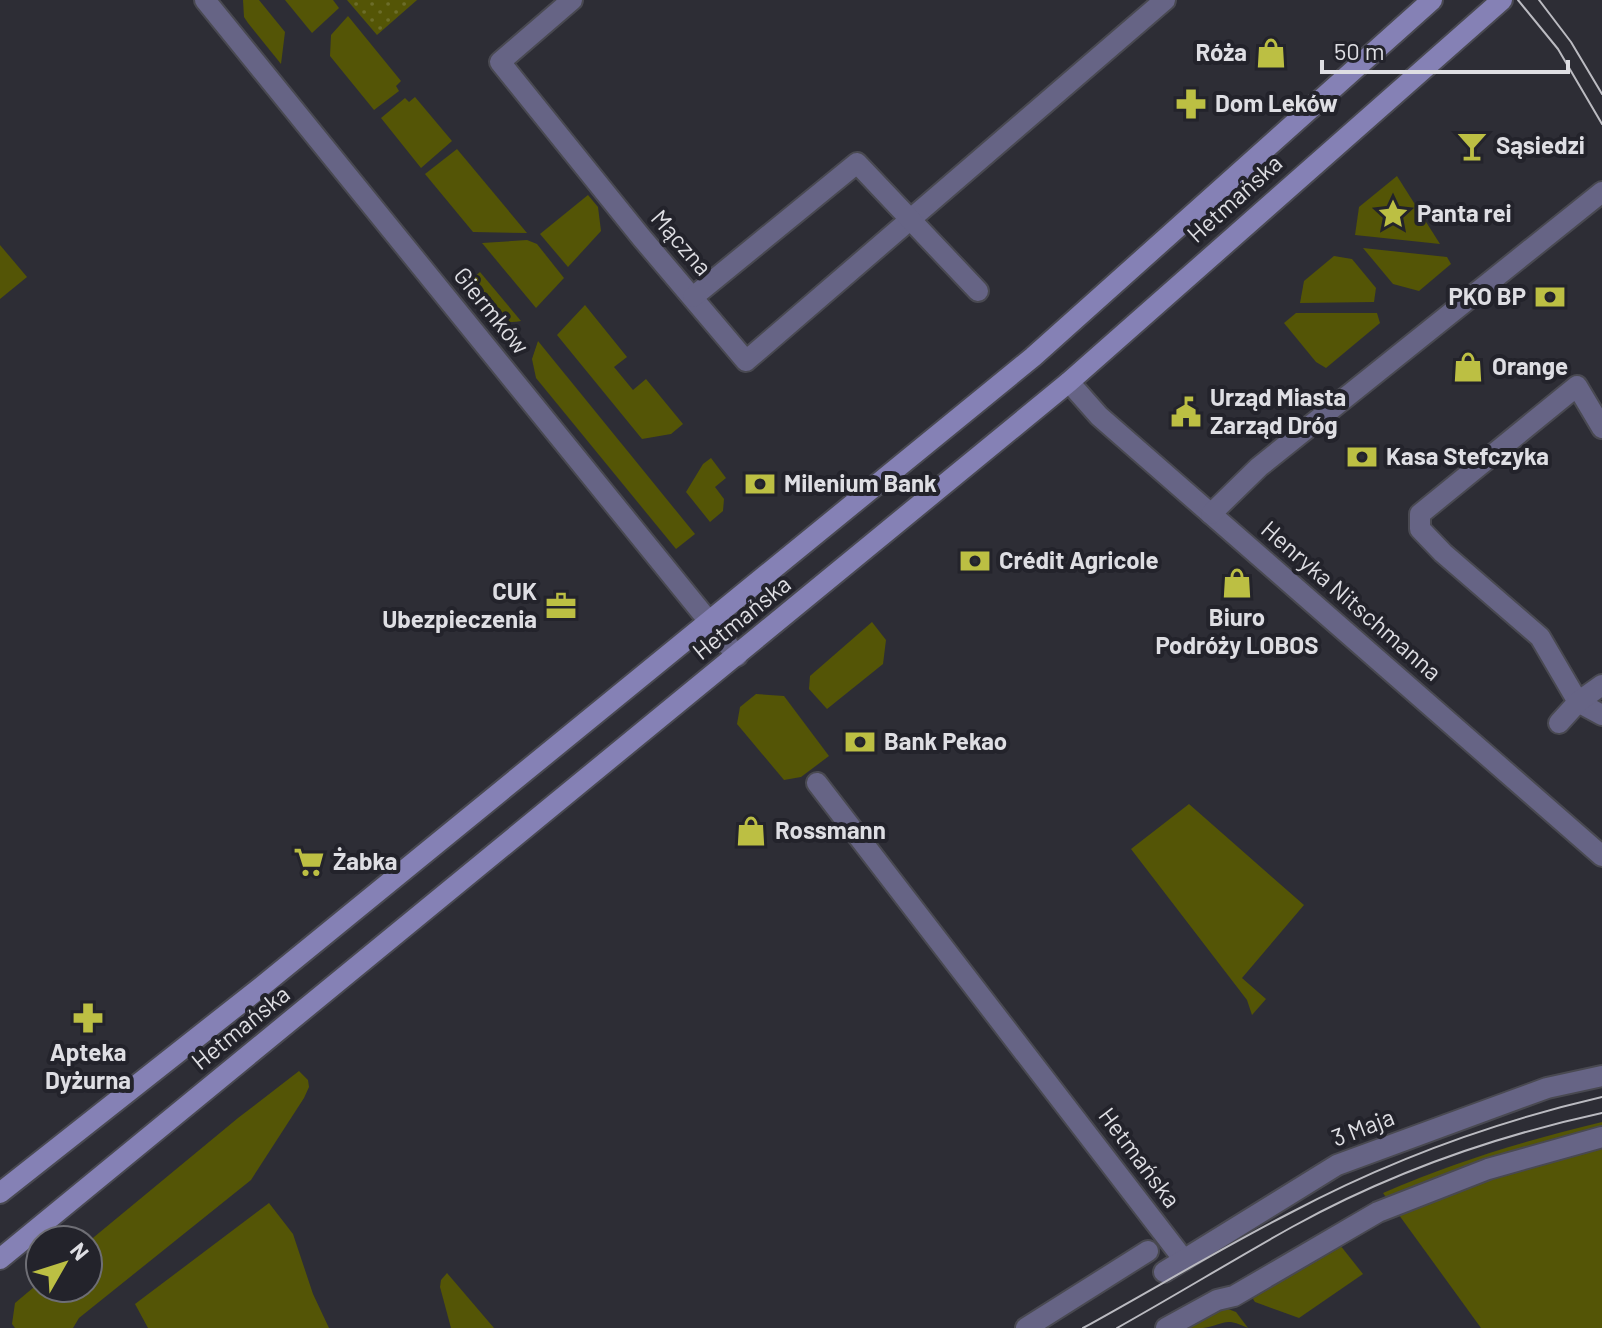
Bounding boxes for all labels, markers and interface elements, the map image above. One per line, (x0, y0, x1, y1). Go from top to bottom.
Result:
scale bar (1322, 24, 1568, 74)
shop icon: Róża (1254, 36, 1288, 70)
text: 50 m (1334, 36, 1385, 65)
place label: Róża (1196, 37, 1247, 66)
pharmacy icon: Dom Leków (1174, 87, 1208, 121)
place label: Dom Leków (1215, 88, 1338, 117)
bar icon: Sąsiedzi (1455, 129, 1489, 163)
place label: Sąsiedzi (1496, 130, 1585, 159)
street label: Hetmańska (1181, 148, 1287, 248)
place icon: Panta rei (1376, 197, 1410, 231)
place label: Panta rei (1417, 198, 1512, 227)
street label: Mączna (646, 203, 719, 281)
street label: Giermków (448, 261, 536, 359)
bank icon: PKO BP (1533, 280, 1567, 314)
place label: PKO BP (1448, 281, 1526, 310)
shop icon: Orange (1451, 350, 1485, 384)
place label: Orange (1492, 351, 1568, 380)
place label: Urząd Miasta Zarząd Dróg (1210, 382, 1346, 439)
public building icon: Urząd Miasta Zarząd Dróg (1169, 395, 1203, 429)
bank icon: Kasa Stefczyka (1345, 440, 1379, 474)
place label: Kasa Stefczyka (1386, 441, 1549, 470)
bank icon: Milenium Bank (743, 467, 777, 501)
place label: Milenium Bank (784, 468, 937, 497)
street label: Henryka Nitschmanna (1256, 514, 1448, 686)
bank icon: Crédit Agricole (958, 544, 992, 578)
place label: Crédit Agricole (999, 545, 1158, 574)
shop icon: Biuro Podróży LOBOS (1220, 566, 1254, 600)
street label: Hetmańska (686, 569, 796, 665)
place label: CUK Ubezpieczenia (382, 576, 537, 633)
office icon: CUK Ubezpieczenia (544, 589, 578, 623)
place label: Biuro Podróży LOBOS (1155, 602, 1319, 659)
bank icon: Bank Pekao (843, 725, 877, 759)
place label: Bank Pekao (884, 726, 1007, 755)
shop icon: Rossmann (734, 814, 768, 848)
place label: Rossmann (775, 815, 886, 844)
supermarket icon: Żabka (292, 845, 326, 879)
place label: Żabka (333, 846, 398, 875)
street label: Hetmańska (185, 979, 295, 1075)
pharmacy icon: Apteka Dyżurna (71, 1001, 105, 1035)
place label: Apteka Dyżurna (45, 1037, 131, 1094)
street label: Hetmańska (1093, 1101, 1187, 1213)
street label: 3 Maja (1327, 1101, 1398, 1152)
north arrow (24, 1224, 104, 1304)
text: N (66, 1237, 95, 1265)

